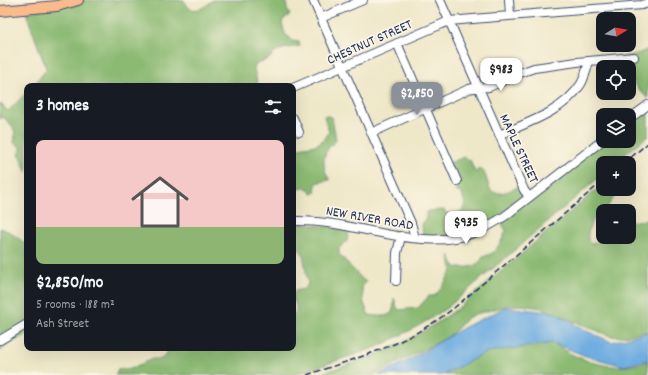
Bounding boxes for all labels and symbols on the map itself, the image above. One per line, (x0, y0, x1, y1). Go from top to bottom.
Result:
north arrow (596, 12, 636, 52)
street label: CHESTNUT STREET (324, 15, 416, 71)
pin: $983 (477, 58, 525, 92)
pin: $2,850 (384, 82, 450, 116)
street label: MAPLE STREET (493, 111, 543, 187)
street label: NEW RIVER ROAD (324, 201, 415, 237)
pin: $935 (442, 211, 490, 245)

